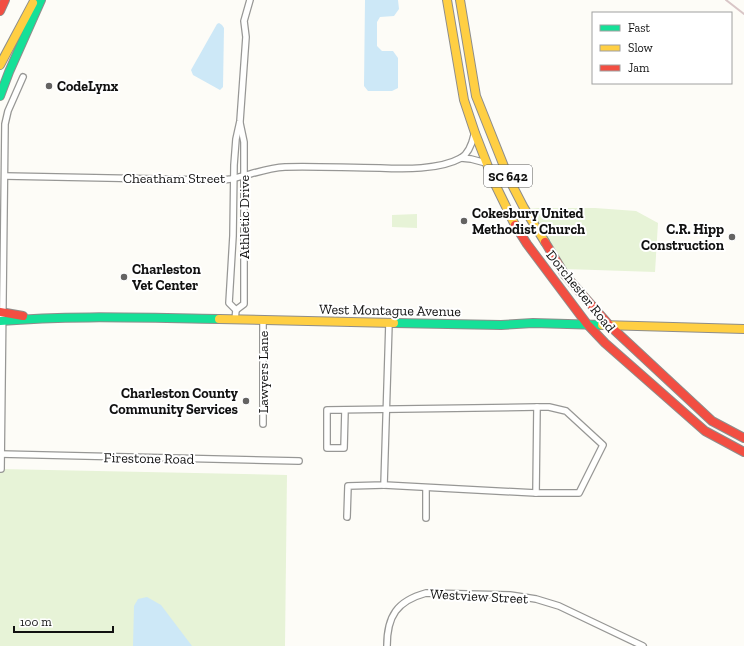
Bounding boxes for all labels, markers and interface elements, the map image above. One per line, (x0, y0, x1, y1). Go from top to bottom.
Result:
legend (592, 12, 732, 84)
text: Fast (628, 21, 651, 35)
text: Slow (628, 41, 654, 55)
text: Jam (628, 61, 650, 75)
place label: CodeLynx (57, 78, 119, 95)
marker: CodeLynx (44, 81, 54, 91)
road number: SC 642 (484, 165, 532, 187)
street label: Cheatham Street (123, 170, 226, 187)
street label: Athletic Drive (236, 175, 253, 259)
place label: Cokesbury United Methodist Church (472, 205, 585, 238)
marker: Cokesbury United Methodist Church (459, 216, 469, 226)
place label: C.R. Hipp Construction (641, 221, 725, 254)
marker: C.R. Hipp Construction (727, 232, 737, 242)
street label: Dorchester Road (542, 247, 619, 336)
place label: Charleston Vet Center (132, 261, 201, 294)
marker: Charleston Vet Center (119, 272, 129, 282)
street label: West Montague Avenue (319, 301, 462, 320)
street label: Lawyers Lane (255, 330, 272, 413)
place label: Charleston County Community Services (109, 385, 239, 418)
marker: Charleston County Community Services (241, 396, 251, 406)
street label: Firestone Road (104, 449, 195, 468)
street label: Westview Street (429, 585, 529, 608)
scale bar (14, 608, 113, 634)
text: 100 m (20, 615, 52, 629)

